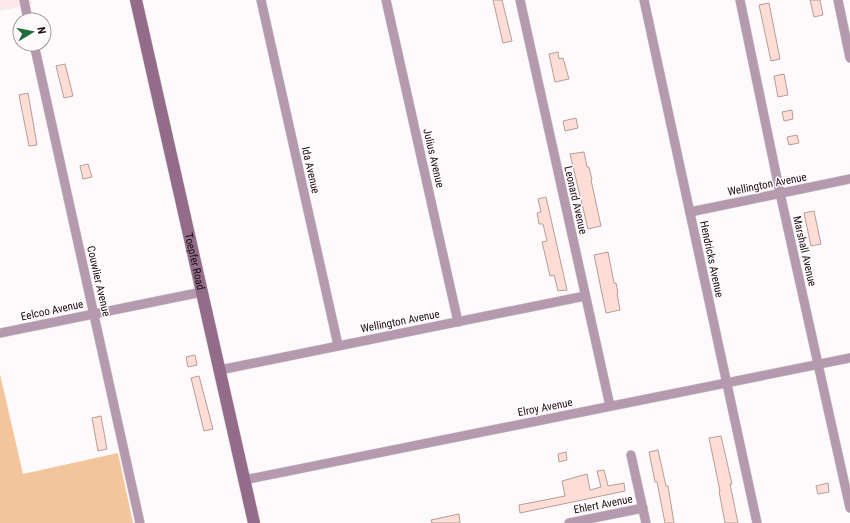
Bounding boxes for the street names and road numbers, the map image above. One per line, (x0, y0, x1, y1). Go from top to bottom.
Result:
street label: Julius Avenue (420, 127, 447, 189)
street label: Ida Avenue (299, 145, 322, 195)
street label: Leonard Avenue (561, 165, 590, 235)
street label: Wellington Avenue (727, 170, 808, 198)
street label: Marshall Avenue (790, 215, 819, 288)
street label: Hendricks Avenue (697, 220, 726, 299)
street label: Toepfer Road (182, 232, 207, 291)
street label: Couwlier Avenue (84, 245, 113, 318)
street label: Eelcoo Avenue (20, 298, 84, 323)
street label: Wellington Avenue (360, 307, 441, 335)
street label: Elroy Avenue (517, 396, 574, 419)
street label: Ehlert Avenue (573, 492, 634, 517)

